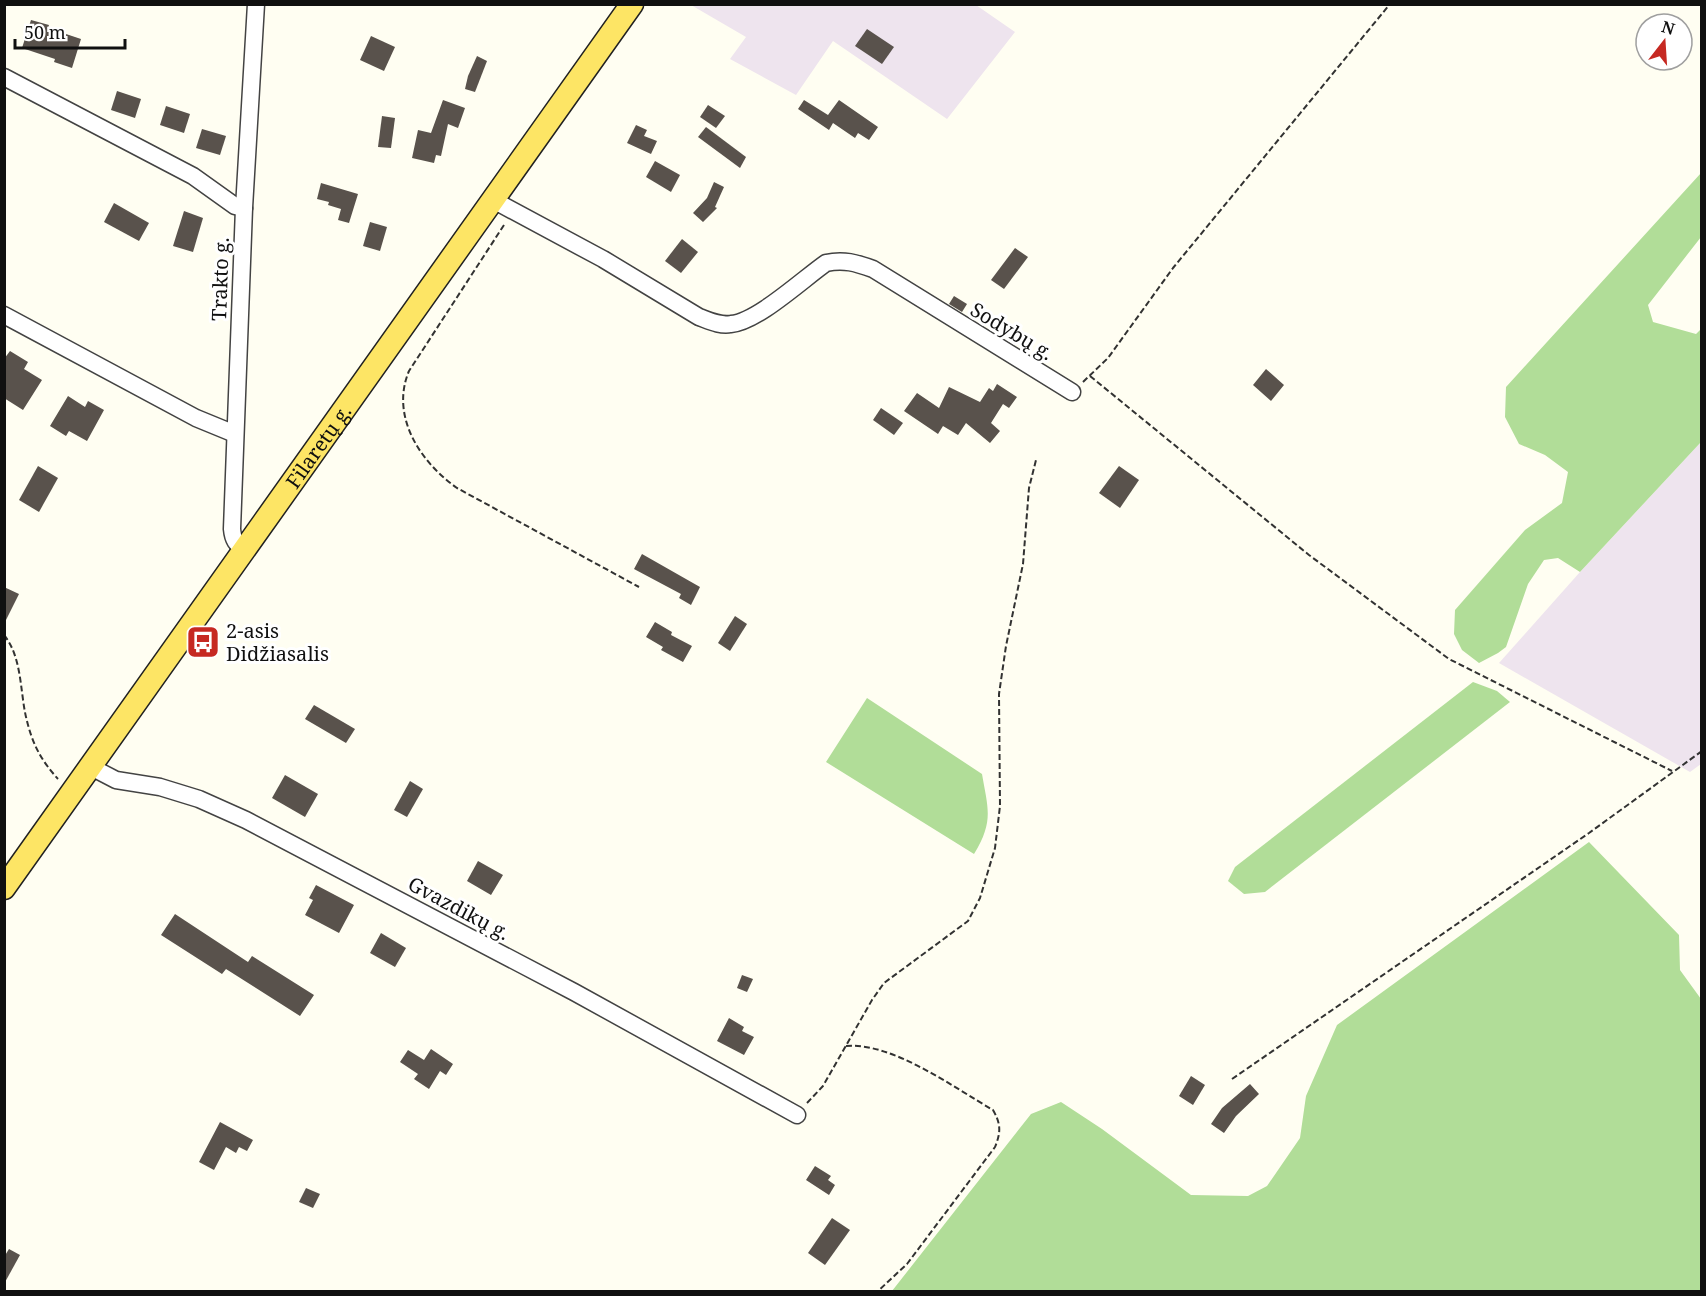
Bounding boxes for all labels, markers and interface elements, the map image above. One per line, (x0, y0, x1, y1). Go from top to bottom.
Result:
scale bar (15, 12, 124, 50)
north arrow (1634, 12, 1694, 72)
text: N (1659, 15, 1678, 40)
text: 50 m (24, 20, 66, 44)
street label: Trakto g. (205, 237, 235, 321)
street label: Sodybų g. (966, 296, 1058, 366)
street label: Filaretų g. (279, 399, 357, 493)
place label: 2-asis Didžiasalis (226, 617, 329, 667)
bus stop icon: 2-asis Didžiasalis (185, 624, 221, 660)
street label: Gvazdikų g. (403, 870, 515, 946)

